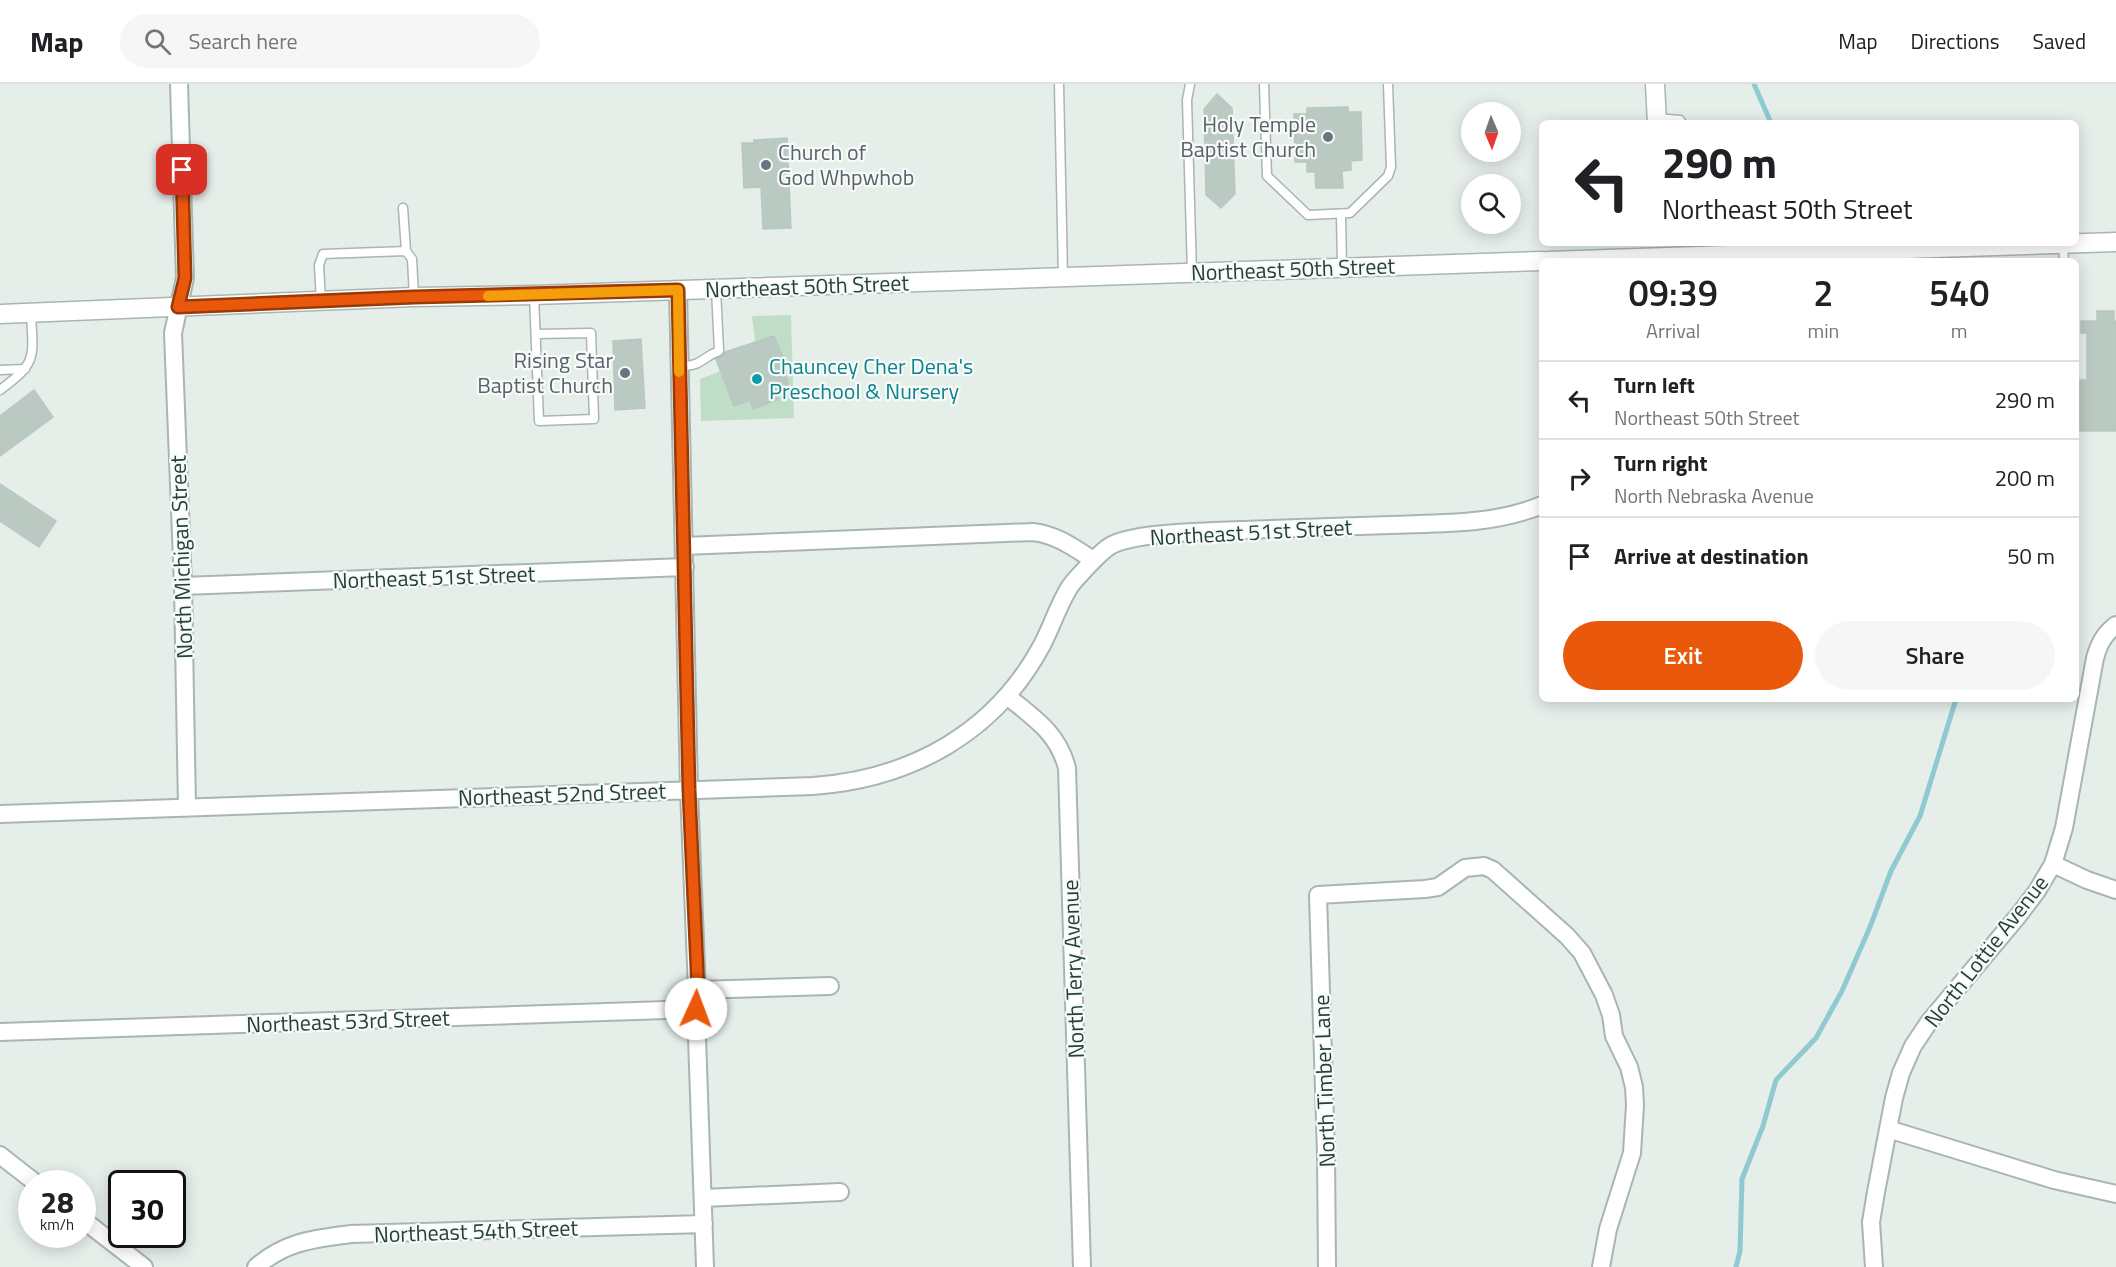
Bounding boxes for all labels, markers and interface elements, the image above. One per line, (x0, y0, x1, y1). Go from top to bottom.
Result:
search box (120, 14, 540, 68)
text: Map (30, 20, 84, 63)
text: Search here (189, 24, 298, 58)
icon: search (141, 25, 174, 58)
text: Map (1838, 25, 1878, 57)
text: Directions (1911, 25, 2000, 57)
text: Saved (2033, 25, 2086, 57)
north arrow (1461, 102, 1521, 162)
map controls (1461, 102, 1521, 234)
place label: Holy Temple Baptist Church (1180, 107, 1316, 166)
marker: Holy Temple Baptist Church (1321, 130, 1335, 144)
text: 290 m (1662, 130, 1777, 194)
place label: Church of God Whpwhob (778, 135, 914, 194)
pin (156, 144, 207, 195)
icon: left (1563, 144, 1641, 222)
icon: arrive (165, 153, 198, 186)
marker: Church of God Whpwhob (759, 158, 773, 172)
button: search (1461, 174, 1521, 234)
text: Northeast 50th Street (1662, 188, 1913, 229)
street label: Northeast 50th Street (1190, 248, 1396, 290)
street label: Northeast 50th Street (704, 265, 910, 307)
text: 09:39 (1629, 265, 1718, 320)
text: 2 (1813, 265, 1833, 320)
text: 540 (1929, 265, 1989, 320)
text: Arrival (1646, 315, 1700, 346)
text: min (1807, 315, 1839, 346)
text: m (1951, 315, 1967, 346)
place label: Rising Star Baptist Church (477, 343, 613, 402)
place label: Chauncey Cher Dena's Preschool & Nursery (769, 349, 973, 408)
marker: Rising Star Baptist Church (618, 366, 632, 380)
text: Turn left (1614, 368, 1695, 402)
marker: Chauncey Cher Dena's Preschool & Nursery (750, 372, 764, 386)
text: 290 m (1995, 383, 2055, 417)
icon: left (1563, 384, 1596, 417)
text: Northeast 50th Street (1614, 402, 1800, 433)
text: Turn right (1614, 446, 1708, 480)
street label: North Michigan Street (160, 454, 202, 659)
text: 200 m (1995, 461, 2055, 495)
icon: right (1563, 462, 1596, 495)
text: North Nebraska Avenue (1614, 480, 1814, 511)
street label: Northeast 51st Street (1149, 510, 1353, 554)
text: Arrive at destination (1614, 539, 1809, 573)
text: 50 m (2007, 539, 2055, 573)
icon: arrive (1563, 540, 1596, 573)
street label: Northeast 51st Street (332, 556, 536, 598)
button: Exit (1563, 621, 1803, 690)
button: Share (1815, 621, 2055, 690)
street label: Northeast 52nd Street (457, 773, 667, 815)
street label: North Lottie Avenue (1916, 868, 2056, 1034)
street label: North Terry Avenue (1053, 879, 1093, 1059)
position arrow (664, 977, 728, 1041)
street label: North Timber Lane (1304, 994, 1344, 1168)
street label: Northeast 53rd Street (246, 1000, 451, 1042)
speed limit sign: 30 (108, 1170, 186, 1248)
text: 28 (40, 1179, 74, 1225)
street label: Northeast 54th Street (373, 1210, 579, 1252)
text: km/h (40, 1213, 74, 1236)

